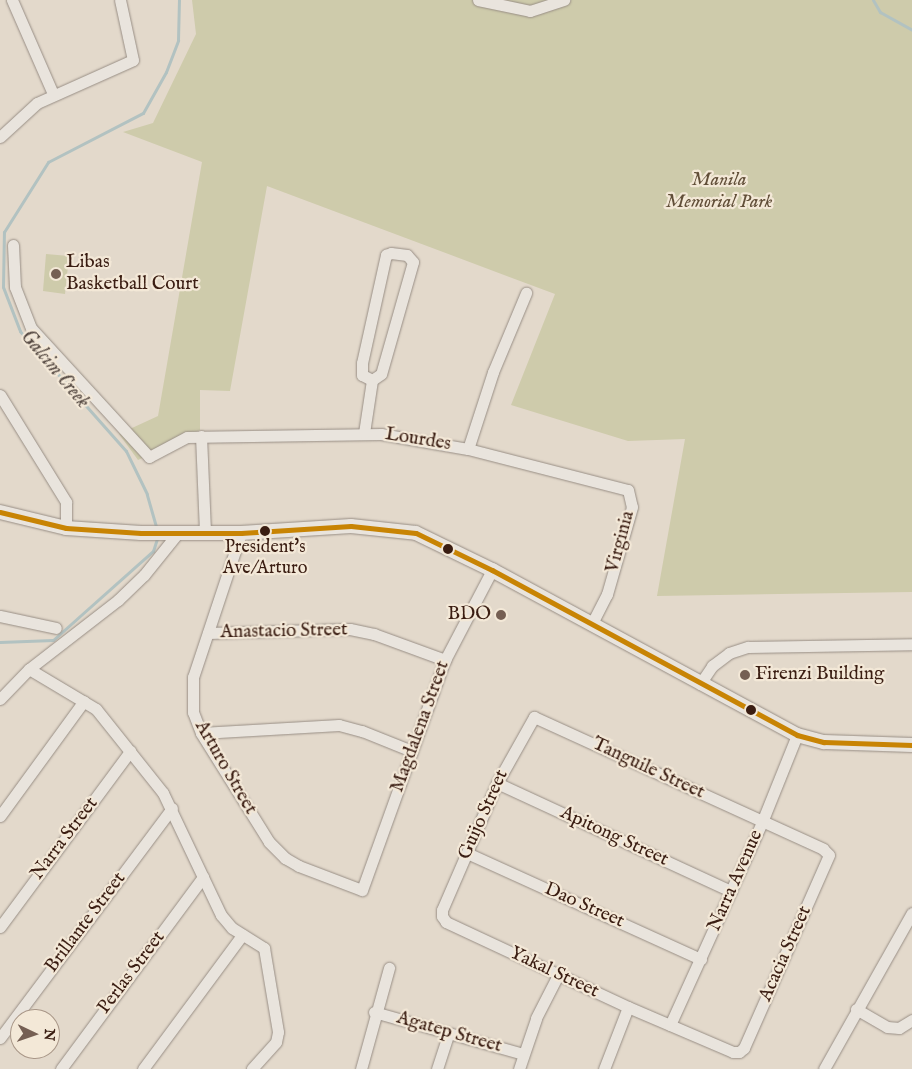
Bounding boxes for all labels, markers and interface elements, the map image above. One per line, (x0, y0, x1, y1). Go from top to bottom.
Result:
park label: Manila Memorial Park (666, 170, 772, 214)
place label: Libas Basketball Court (66, 252, 199, 296)
marker: Libas Basketball Court (50, 268, 62, 280)
water label: Galcim Creek (15, 325, 95, 413)
street label: Lourdes (384, 424, 452, 456)
street label: Virginia (602, 508, 640, 576)
marker: President's Ave/Arturo (260, 526, 270, 536)
place label: President's Ave/Arturo (223, 538, 307, 580)
unlabelled marker (443, 544, 453, 554)
place label: BDO (448, 604, 491, 626)
marker: BDO (495, 609, 507, 621)
street label: Anastacio Street (220, 619, 348, 645)
street label: Magdalena Street (387, 658, 455, 796)
place label: Firenzi Building (755, 664, 884, 686)
marker: Firenzi Building (739, 669, 751, 681)
unlabelled marker (746, 705, 756, 715)
street label: Arturo Street (189, 717, 261, 819)
street label: Tanguile Street (588, 733, 708, 805)
street label: Guijo Street (454, 766, 514, 864)
street label: Narra Street (27, 793, 103, 885)
street label: Apitong Street (556, 802, 672, 872)
street label: Narra Avenue (704, 827, 768, 935)
street label: Brillante Street (41, 868, 131, 978)
street label: Dao Street (541, 878, 627, 934)
street label: Acacia Street (755, 903, 817, 1005)
street label: Perlas Street (93, 927, 171, 1019)
street label: Yakal Street (506, 942, 602, 1004)
street label: Agatep Street (394, 1007, 504, 1059)
north arrow (10, 1009, 60, 1059)
text: N (40, 1028, 58, 1041)

